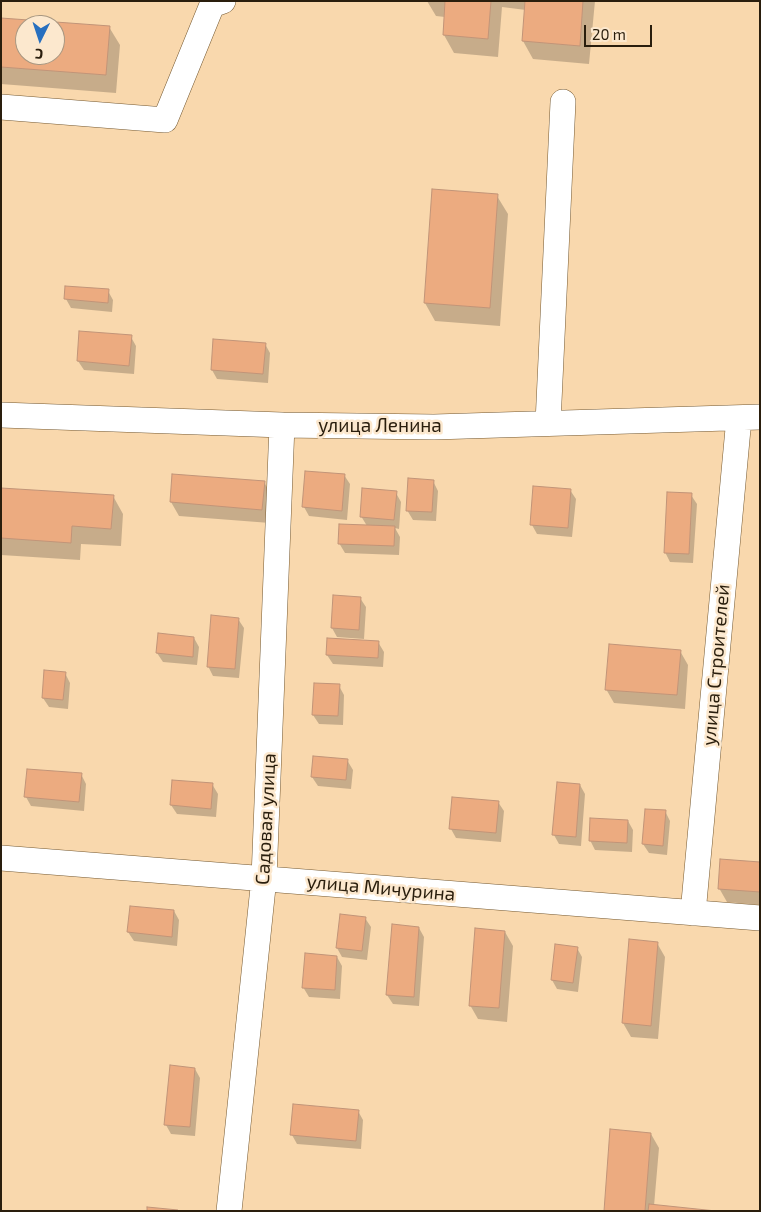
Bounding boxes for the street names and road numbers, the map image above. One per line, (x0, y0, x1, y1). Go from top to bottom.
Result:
street label: улица Ленина (318, 415, 442, 437)
street label: улица Строителей (698, 583, 734, 747)
street label: Садовая улица (251, 753, 281, 885)
street label: улица Мичурина (306, 870, 456, 906)

